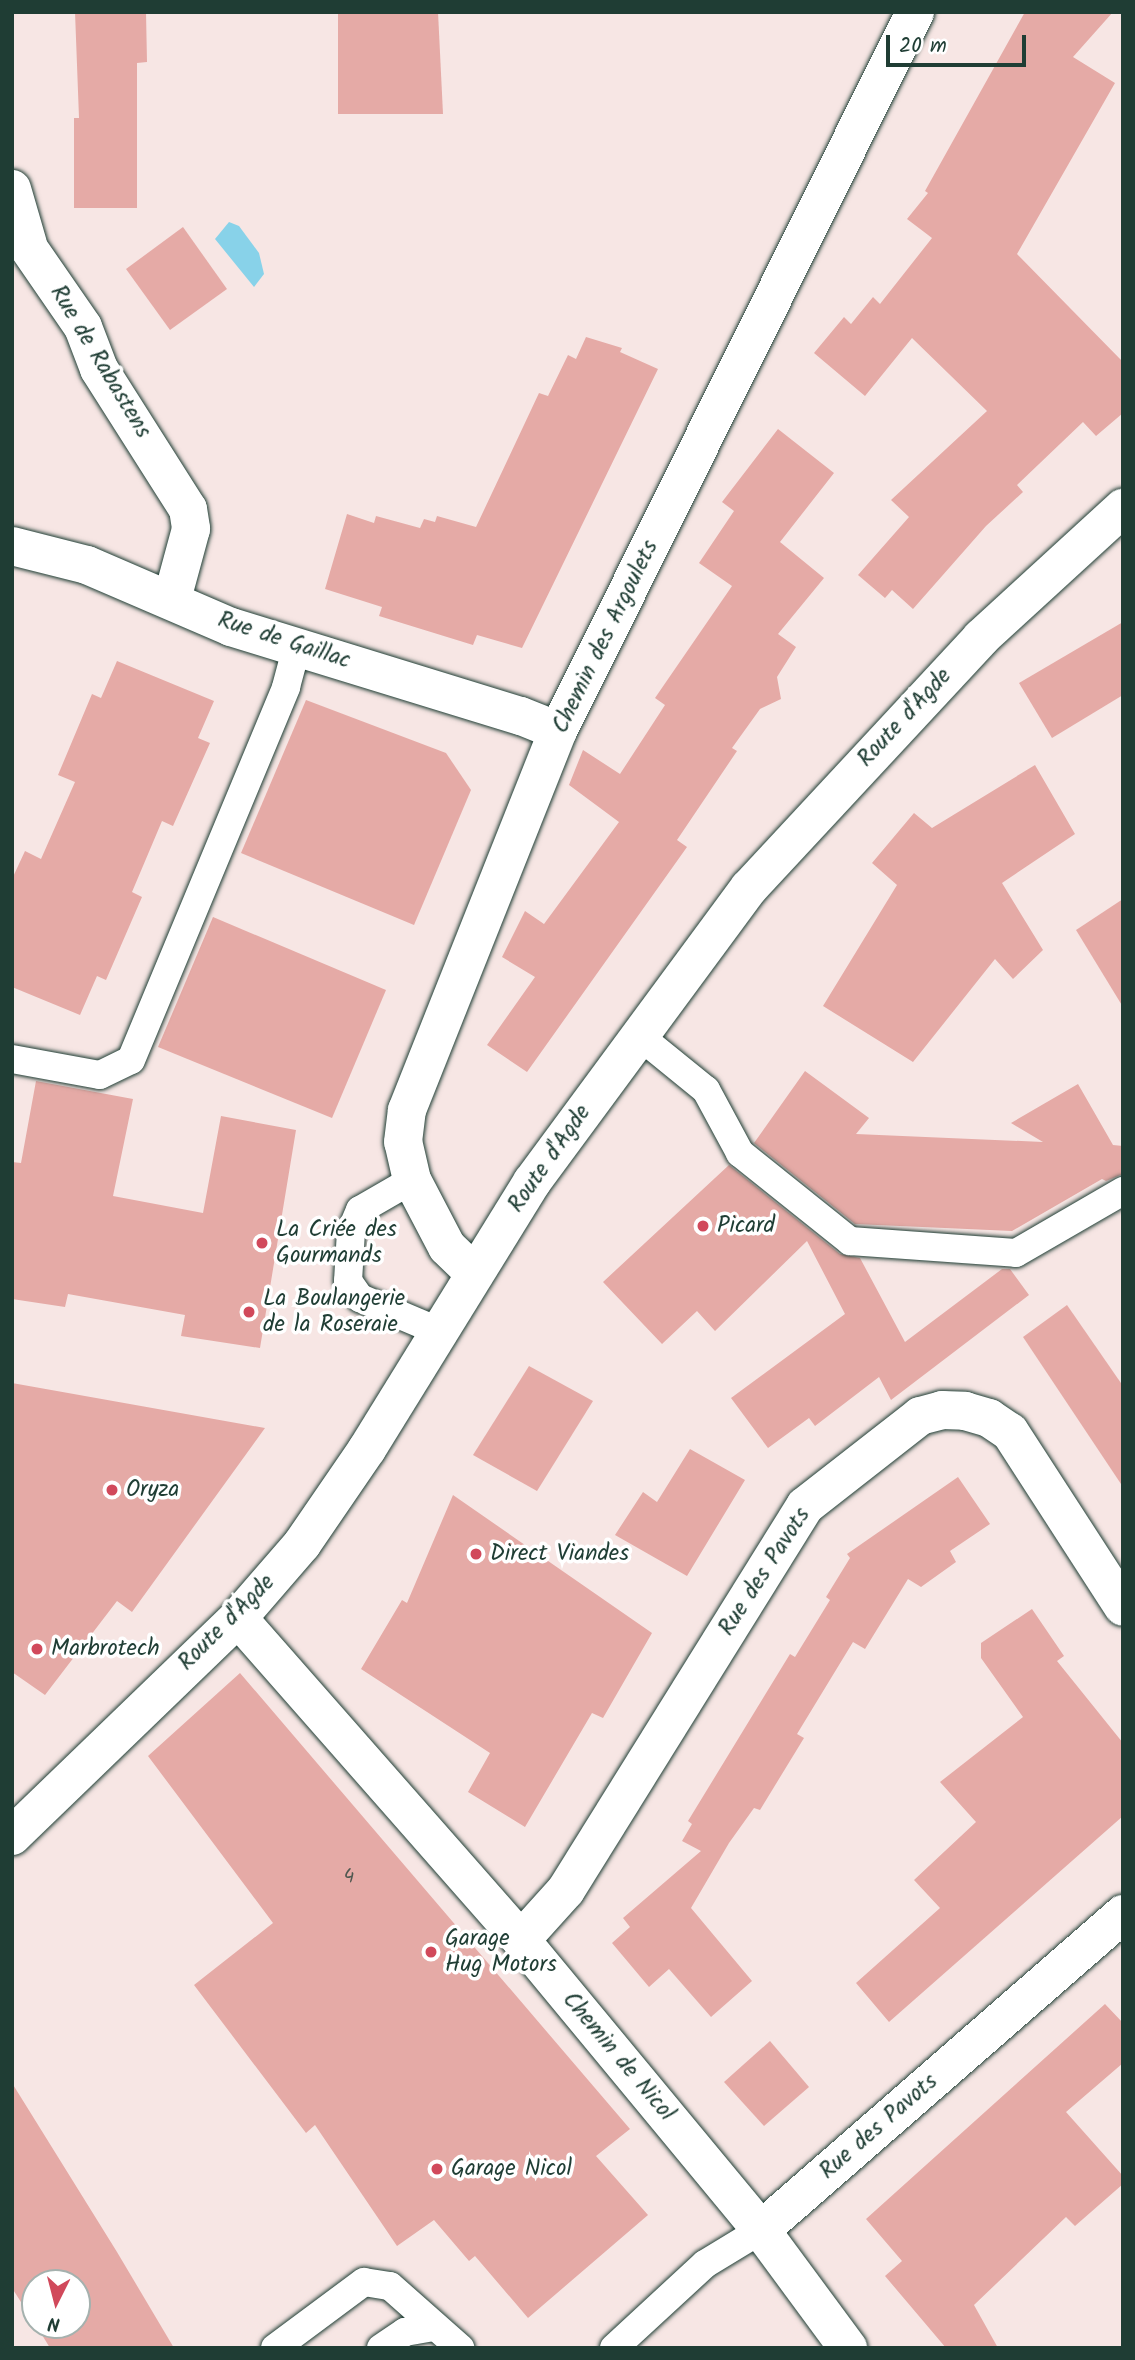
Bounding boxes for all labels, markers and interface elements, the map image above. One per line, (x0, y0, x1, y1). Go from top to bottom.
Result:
scale bar (890, 21, 1030, 65)
text: 20 m (899, 30, 947, 63)
street label: Rue de Rabastens (44, 281, 156, 443)
street label: Chemin des Argoulets (547, 536, 665, 738)
street label: Rue de Gaillac (214, 607, 354, 675)
street label: Route d'Agde (852, 663, 958, 773)
street label: Route d'Agde (503, 1100, 597, 1218)
place label: Picard (717, 1212, 775, 1240)
place label: La Criée des Gourmands (276, 1216, 397, 1270)
marker: Picard (695, 1218, 711, 1234)
marker: La Criée des Gourmands (254, 1235, 270, 1251)
place label: La Boulangerie de la Roseraie (263, 1285, 405, 1339)
marker: La Boulangerie de la Roseraie (241, 1304, 257, 1320)
place label: Oryza (126, 1476, 179, 1504)
marker: Oryza (104, 1482, 120, 1498)
street label: Rue des Pavots (713, 1503, 817, 1641)
place label: Direct Viandes (490, 1540, 629, 1568)
marker: Direct Viandes (468, 1546, 484, 1562)
street label: Route d'Agde (173, 1569, 281, 1677)
place label: Marbrotech (51, 1635, 159, 1663)
marker: Marbrotech (29, 1641, 45, 1657)
house number: 4 (344, 1867, 354, 1889)
place label: Garage Hug Motors (445, 1925, 557, 1979)
marker: Garage Hug Motors (423, 1944, 439, 1960)
street label: Chemin de Nicol (556, 1987, 680, 2127)
street label: Rue des Pavots (814, 2068, 944, 2186)
place label: Garage Nicol (451, 2155, 572, 2183)
marker: Garage Nicol (429, 2161, 445, 2177)
north arrow (21, 2269, 91, 2339)
text: N (46, 2307, 62, 2338)

